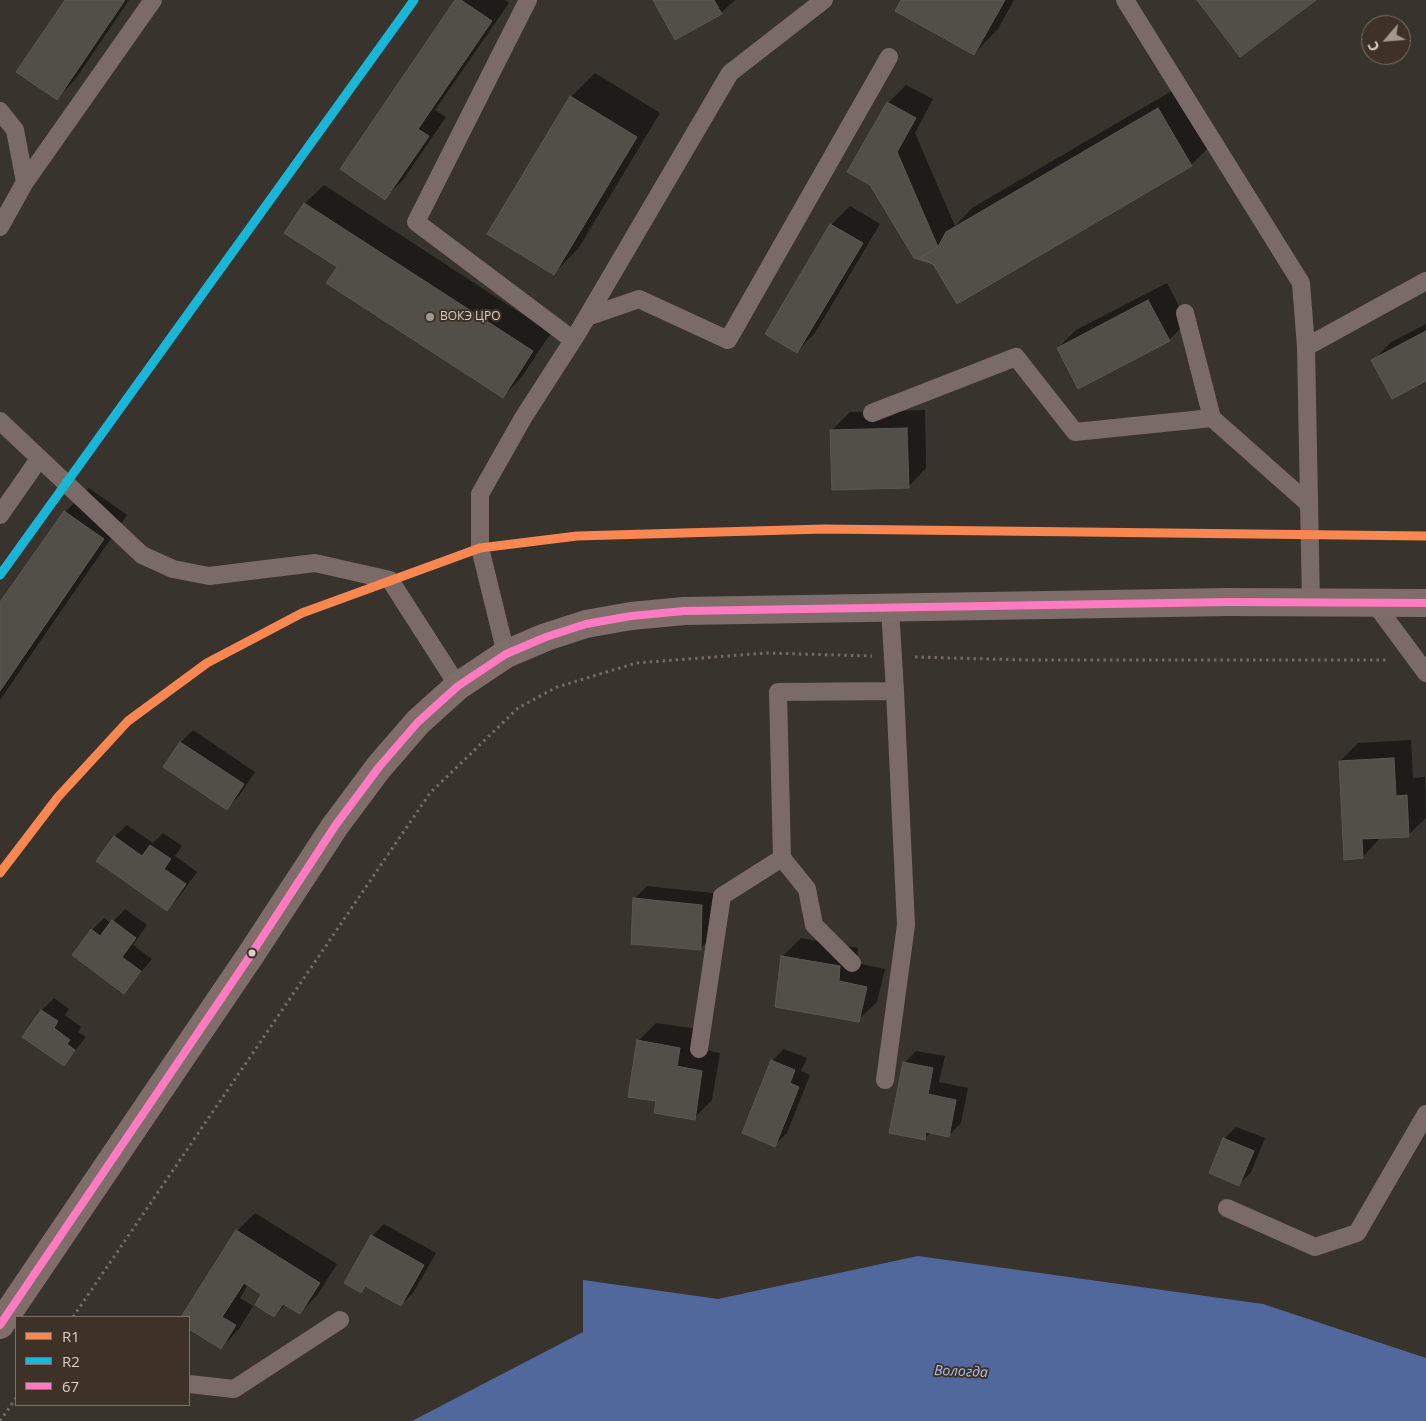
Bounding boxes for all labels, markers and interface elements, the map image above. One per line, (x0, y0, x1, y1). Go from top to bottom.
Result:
north arrow (1361, 15, 1411, 65)
text: С (1363, 38, 1384, 55)
place label: ВОКЭ ЦРО (440, 310, 500, 324)
marker: ВОКЭ ЦРО (424, 311, 436, 323)
unlabelled marker (247, 948, 257, 958)
legend (15, 1316, 190, 1406)
text: R1 (62, 1326, 80, 1346)
text: R2 (62, 1351, 80, 1371)
water label: Вологда (934, 1363, 988, 1381)
text: 67 (62, 1376, 79, 1396)

